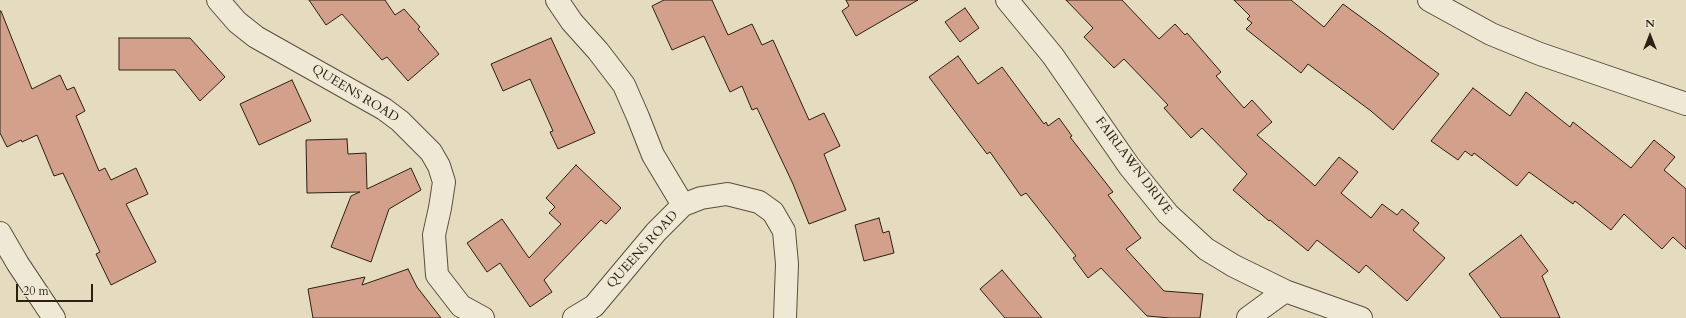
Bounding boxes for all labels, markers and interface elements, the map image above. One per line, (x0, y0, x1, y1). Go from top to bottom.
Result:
north arrow (1630, 16, 1670, 56)
text: N (1645, 16, 1655, 31)
street label: QUEENS ROAD (309, 62, 401, 126)
street label: FAIRLAWN DRIVE (1091, 114, 1175, 218)
street label: QUEENS ROAD (604, 208, 682, 292)
scale bar (18, 276, 95, 302)
text: 20 m (23, 283, 49, 299)

